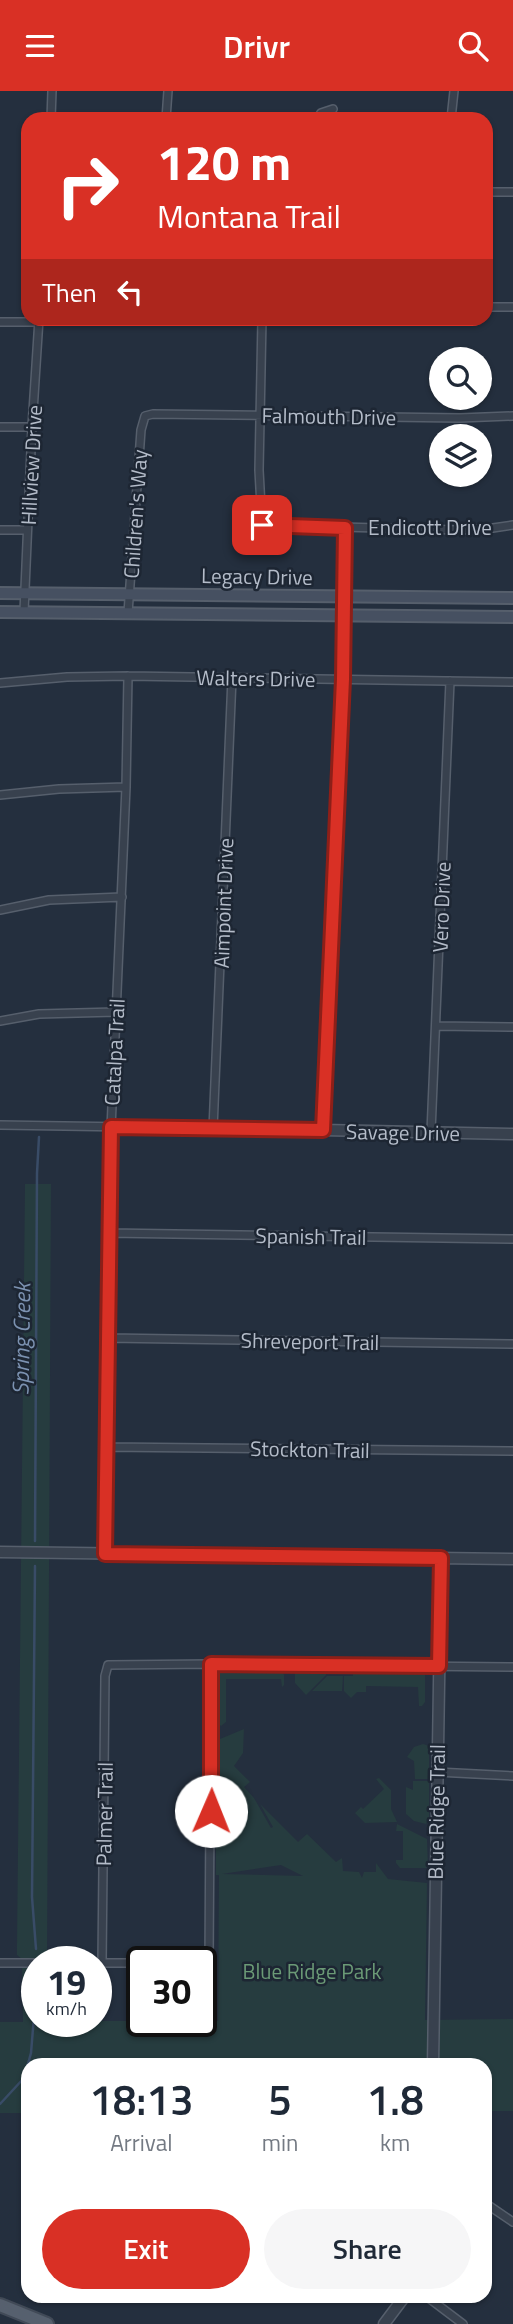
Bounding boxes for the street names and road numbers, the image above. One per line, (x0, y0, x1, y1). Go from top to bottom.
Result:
street label: Falmouth Drive (261, 399, 397, 433)
street label: Hillview Drive (12, 404, 50, 526)
street label: Children's Way (115, 448, 155, 580)
street label: Endicott Drive (368, 511, 492, 543)
street label: Legacy Drive (201, 559, 313, 593)
street label: Walters Drive (196, 661, 316, 695)
street label: Aimpoint Drive (205, 837, 241, 969)
street label: Vero Drive (423, 861, 459, 953)
street label: Catalpa Trail (95, 998, 133, 1106)
street label: Savage Drive (346, 1115, 460, 1149)
street label: Spanish Trail (255, 1219, 367, 1253)
street label: Shreveport Trail (240, 1324, 380, 1358)
street label: Stockton Trail (250, 1432, 370, 1466)
street label: Blue Ridge Trail (419, 1744, 453, 1880)
street label: Palmer Trail (87, 1762, 121, 1866)

